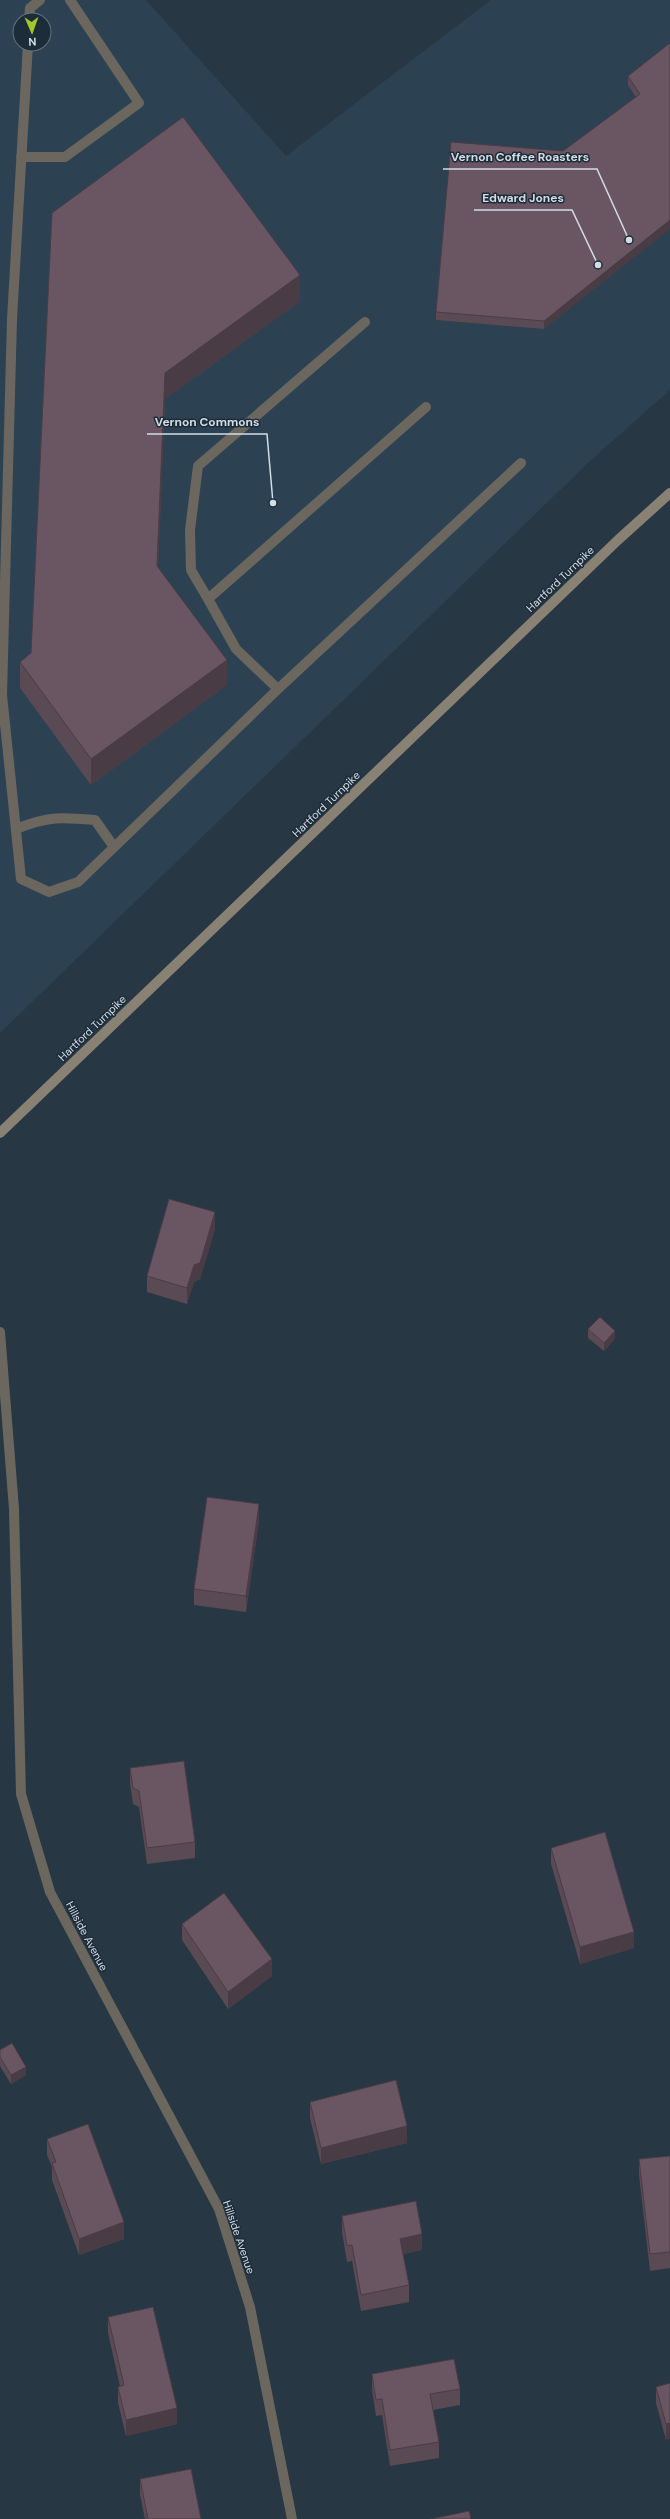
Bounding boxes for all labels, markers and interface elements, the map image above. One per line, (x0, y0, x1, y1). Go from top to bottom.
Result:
north arrow (12, 12, 52, 52)
text: N (28, 35, 37, 49)
callout: Vernon Coffee Roasters (443, 145, 597, 169)
text: Vernon Coffee Roasters (451, 149, 589, 165)
callout: Edward Jones (474, 186, 572, 210)
text: Edward Jones (482, 190, 564, 206)
callout: Vernon Commons (147, 410, 267, 434)
text: Vernon Commons (155, 414, 259, 430)
street label: Hartford Turnpike (523, 543, 597, 615)
street label: Hartford Turnpike (289, 768, 363, 840)
street label: Hartford Turnpike (55, 992, 129, 1064)
street label: Hillside Avenue (63, 1899, 111, 1973)
street label: Hillside Avenue (220, 2198, 258, 2276)

